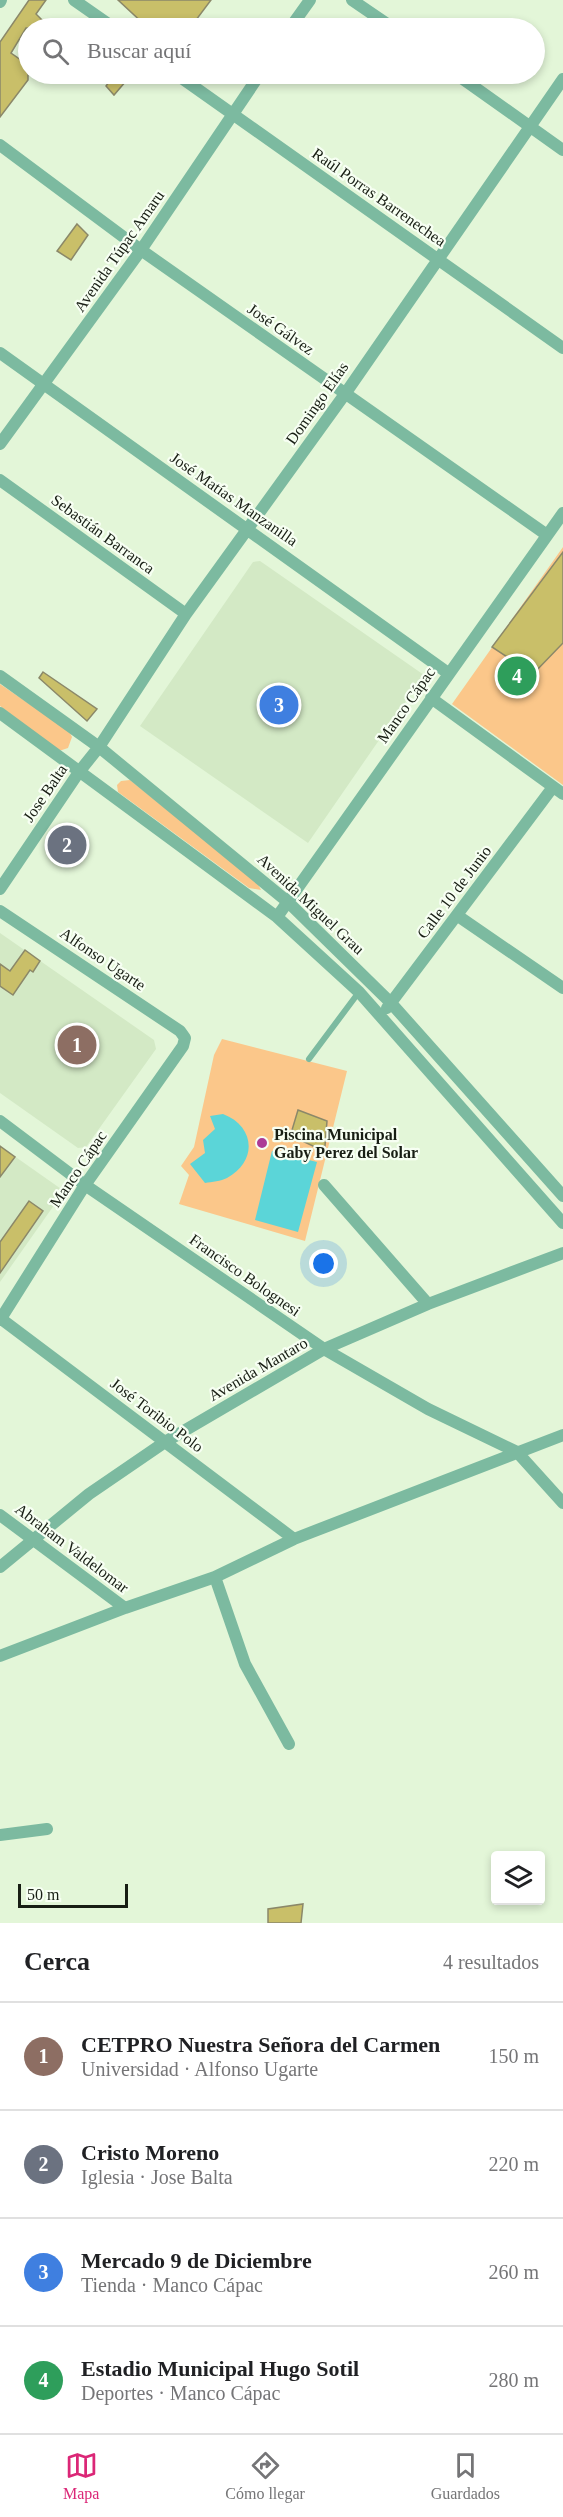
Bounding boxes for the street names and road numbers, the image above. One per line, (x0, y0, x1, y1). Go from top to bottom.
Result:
street label: Raúl Porras Barrenechea (309, 144, 449, 250)
street label: Avenida Túpac Amaru (71, 187, 168, 316)
street label: José Gálvez (245, 300, 317, 358)
street label: Domingo Elías (282, 359, 352, 448)
street label: José Matías Manzanilla (167, 449, 301, 549)
street label: Sebastián Barranca (48, 491, 158, 577)
street label: Manco Cápac (374, 664, 439, 747)
street label: Jose Balta (20, 761, 70, 825)
street label: Calle 10 de Junio (414, 842, 494, 942)
street label: Avenida Miguel Grau (254, 850, 368, 958)
street label: Alfonso Ugarte (57, 924, 149, 995)
street label: Manco Cápac (46, 1128, 111, 1211)
street label: Francisco Bolognesi (186, 1230, 304, 1321)
street label: Avenida Mantaro (206, 1334, 310, 1404)
street label: José Toribio Polo (107, 1375, 207, 1455)
street label: Abraham Valdelomar (12, 1500, 132, 1596)

